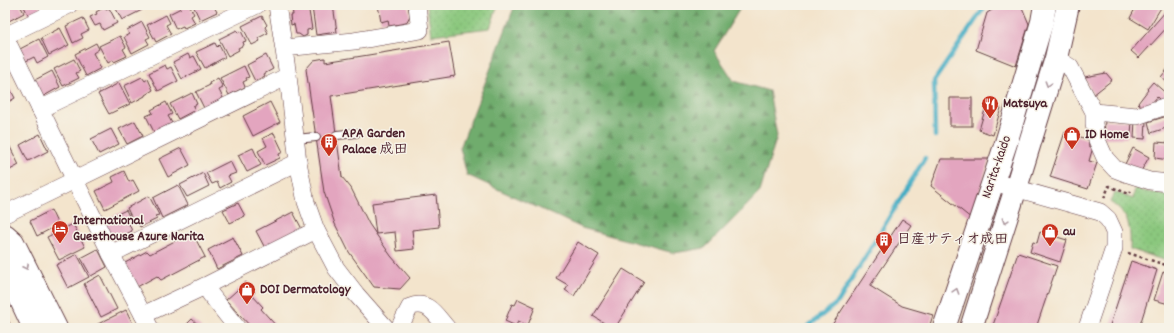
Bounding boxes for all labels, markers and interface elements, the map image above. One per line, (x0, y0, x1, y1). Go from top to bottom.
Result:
one-way arrow (1044, 80, 1053, 87)
restaurant icon: Matsuya (980, 94, 1000, 119)
place label: Matsuya (1003, 94, 1049, 114)
place label: APA Garden Palace 成田 (342, 124, 408, 160)
shop icon: ID Home (1062, 125, 1082, 150)
place label: ID Home (1085, 125, 1129, 145)
building icon: APA Garden Palace 成田 (319, 132, 339, 157)
street label: Narita-kaido (977, 133, 1017, 201)
place label: International Guesthouse Azure Narita (73, 211, 205, 247)
one-way arrow (1001, 217, 1010, 224)
hotel icon: International Guesthouse Azure Narita (50, 219, 70, 244)
shop icon: au (1040, 222, 1060, 247)
place label: au (1063, 222, 1076, 242)
building icon: 日産サティオ成田 (874, 230, 894, 255)
place label: 日産サティオ成田 (897, 230, 1008, 250)
one-way arrow (21, 263, 29, 270)
shop icon: DOI Dermatology (237, 280, 257, 305)
place label: DOI Dermatology (260, 280, 352, 300)
one-way arrow (951, 288, 960, 295)

